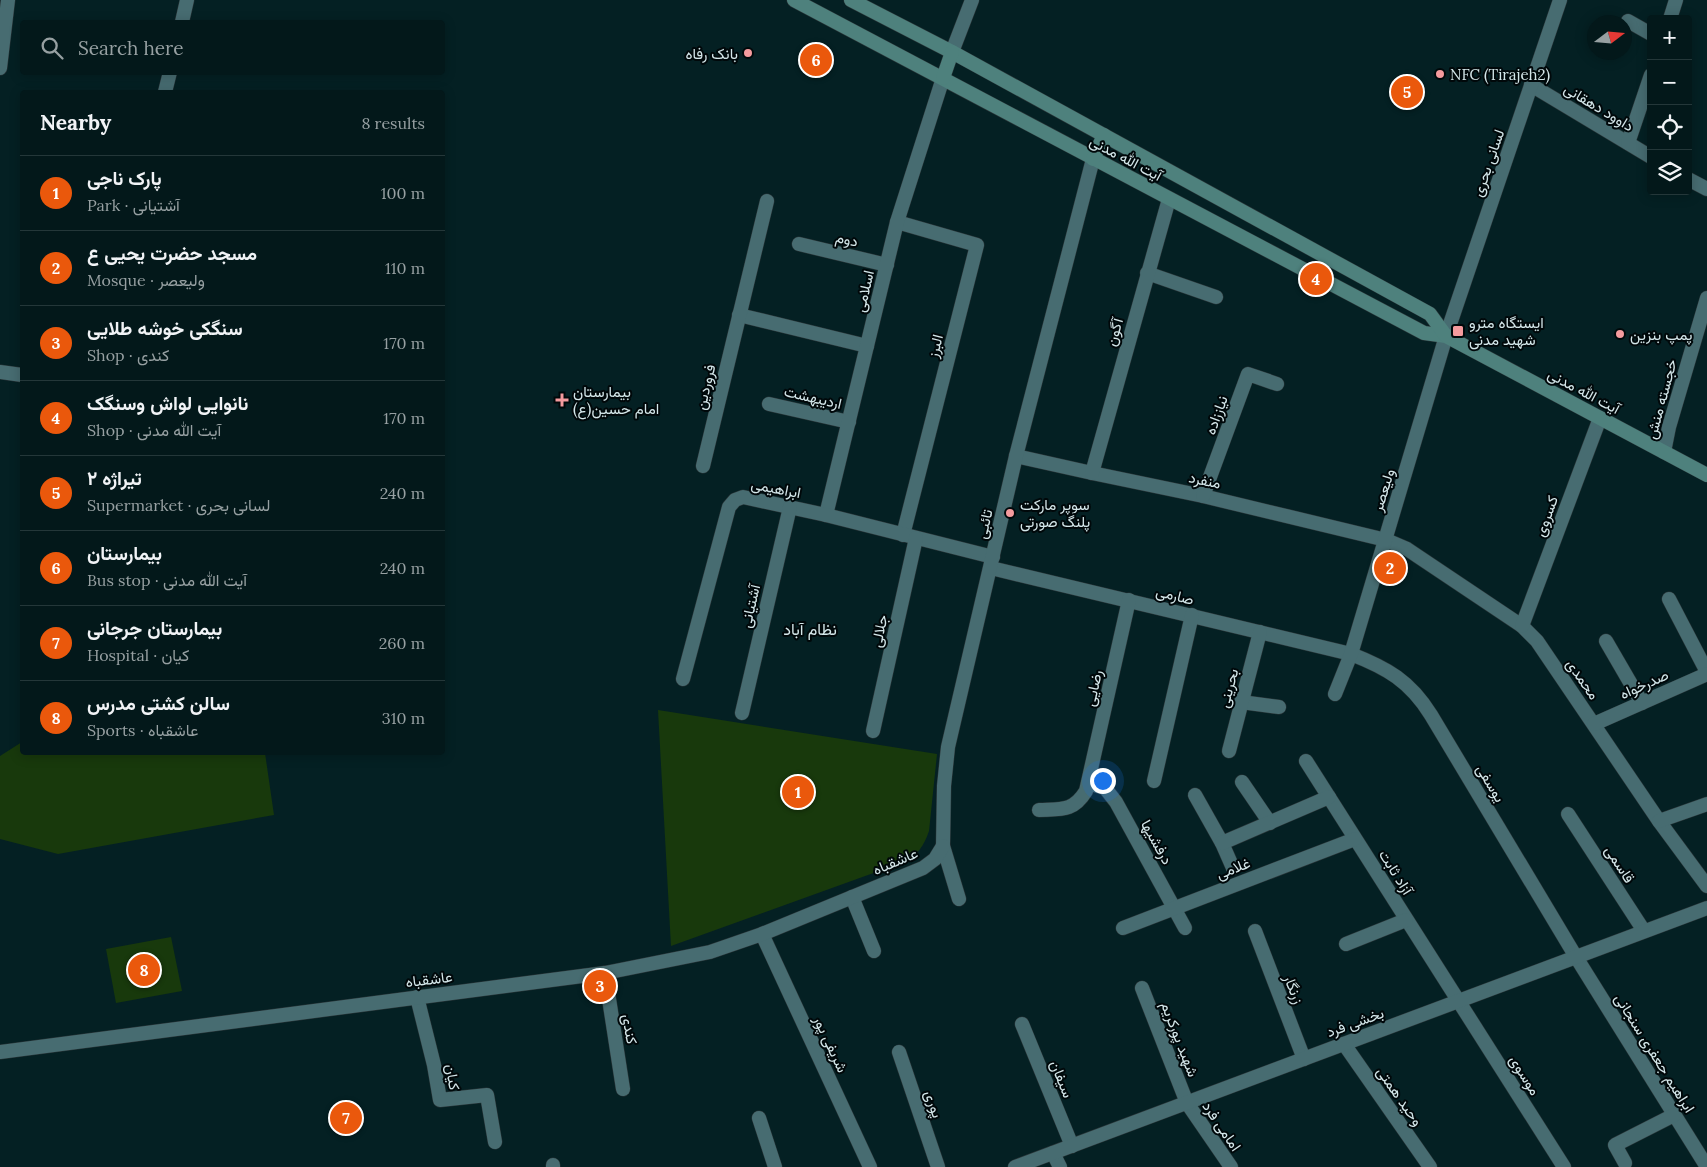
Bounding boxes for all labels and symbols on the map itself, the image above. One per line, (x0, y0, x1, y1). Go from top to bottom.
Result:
north arrow (1587, 15, 1632, 60)
pin: 6 (800, 41, 832, 79)
place label: بانک رفاه (685, 44, 738, 63)
marker: بانک رفاه (742, 47, 754, 59)
place label: NFC (Tirajeh2) (1450, 65, 1551, 85)
marker: NFC (Tirajeh2) (1434, 68, 1446, 80)
pin: 5 (1391, 73, 1423, 111)
street label: داوود دهقانی (1560, 79, 1637, 136)
street label: لسانی بحری (1468, 127, 1509, 199)
street label: آیت الله مدنی (1086, 131, 1167, 186)
street label: دوم (834, 227, 860, 252)
pin: 4 (1300, 260, 1332, 298)
street label: اسلامی (850, 268, 879, 314)
place label: ایستگاه مترو شهید مدنی (1469, 313, 1544, 350)
street label: آگون (1101, 314, 1127, 348)
marker: ایستگاه مترو شهید مدنی (1451, 324, 1465, 338)
place label: پمپ بنزین (1630, 325, 1692, 345)
marker: پمپ بنزین (1614, 328, 1626, 340)
street label: البرز (923, 332, 947, 361)
street label: خجسته منش (1641, 357, 1682, 441)
street label: فروردین (691, 362, 720, 412)
street label: آیت الله مدنی (1544, 364, 1625, 419)
street label: اردیبهشت (782, 381, 844, 413)
place label: بیمارستان امام حسین(ع) (573, 382, 659, 420)
marker: بیمارستان امام حسین(ع) (555, 393, 569, 407)
street label: نیاززاده (1200, 393, 1232, 437)
street label: ولیعصر (1367, 466, 1398, 515)
street label: منفرد (1187, 467, 1223, 493)
street label: ابراهیمی (749, 474, 803, 503)
street label: کسروی (1530, 493, 1563, 539)
place label: سوپر مارکت پلنگ صورتی (1020, 495, 1090, 532)
street label: تائبی (971, 507, 998, 541)
marker: سوپر مارکت پلنگ صورتی (1004, 507, 1016, 519)
pin: 2 (1374, 549, 1406, 587)
street label: آشتیانی (736, 581, 766, 630)
street label: صارمی (1154, 581, 1196, 610)
street label: جلالی (866, 613, 893, 649)
district label: نظام آباد (783, 619, 837, 640)
street label: محمدی (1561, 655, 1604, 704)
street label: صدرخواه (1617, 665, 1671, 703)
street label: بحرینی (1214, 666, 1243, 710)
street label: رضایی (1080, 668, 1107, 708)
street label: یوسفی (1471, 760, 1510, 806)
your location (1090, 768, 1116, 794)
pin: 1 (782, 773, 814, 811)
street label: درفشیها (1137, 816, 1177, 868)
street label: قاسمی (1600, 842, 1639, 887)
street label: عاشقباه (870, 843, 921, 879)
street label: آزاد ثابت (1375, 846, 1418, 899)
street label: غلامی (1213, 853, 1253, 884)
pin: 8 (128, 951, 160, 989)
street label: عاشقباه (404, 967, 454, 991)
pin: 3 (584, 967, 616, 1005)
street label: زرنگار (1279, 971, 1308, 1006)
street label: ابراهیم جعفری سنجانی (1610, 990, 1699, 1117)
street label: شهید پورکریم (1156, 999, 1203, 1080)
street label: بخشی فرد (1324, 1003, 1387, 1042)
street label: شریفی پور (808, 1012, 853, 1076)
street label: کندی (617, 1013, 642, 1046)
street label: موسوی (1504, 1051, 1545, 1099)
street label: سیفان (1046, 1057, 1078, 1101)
street label: کیان (442, 1063, 464, 1092)
street label: وحید همتی (1372, 1063, 1427, 1130)
street label: پوری (920, 1088, 948, 1121)
street label: امامی فرد (1198, 1097, 1246, 1155)
pin: 7 (330, 1099, 362, 1137)

